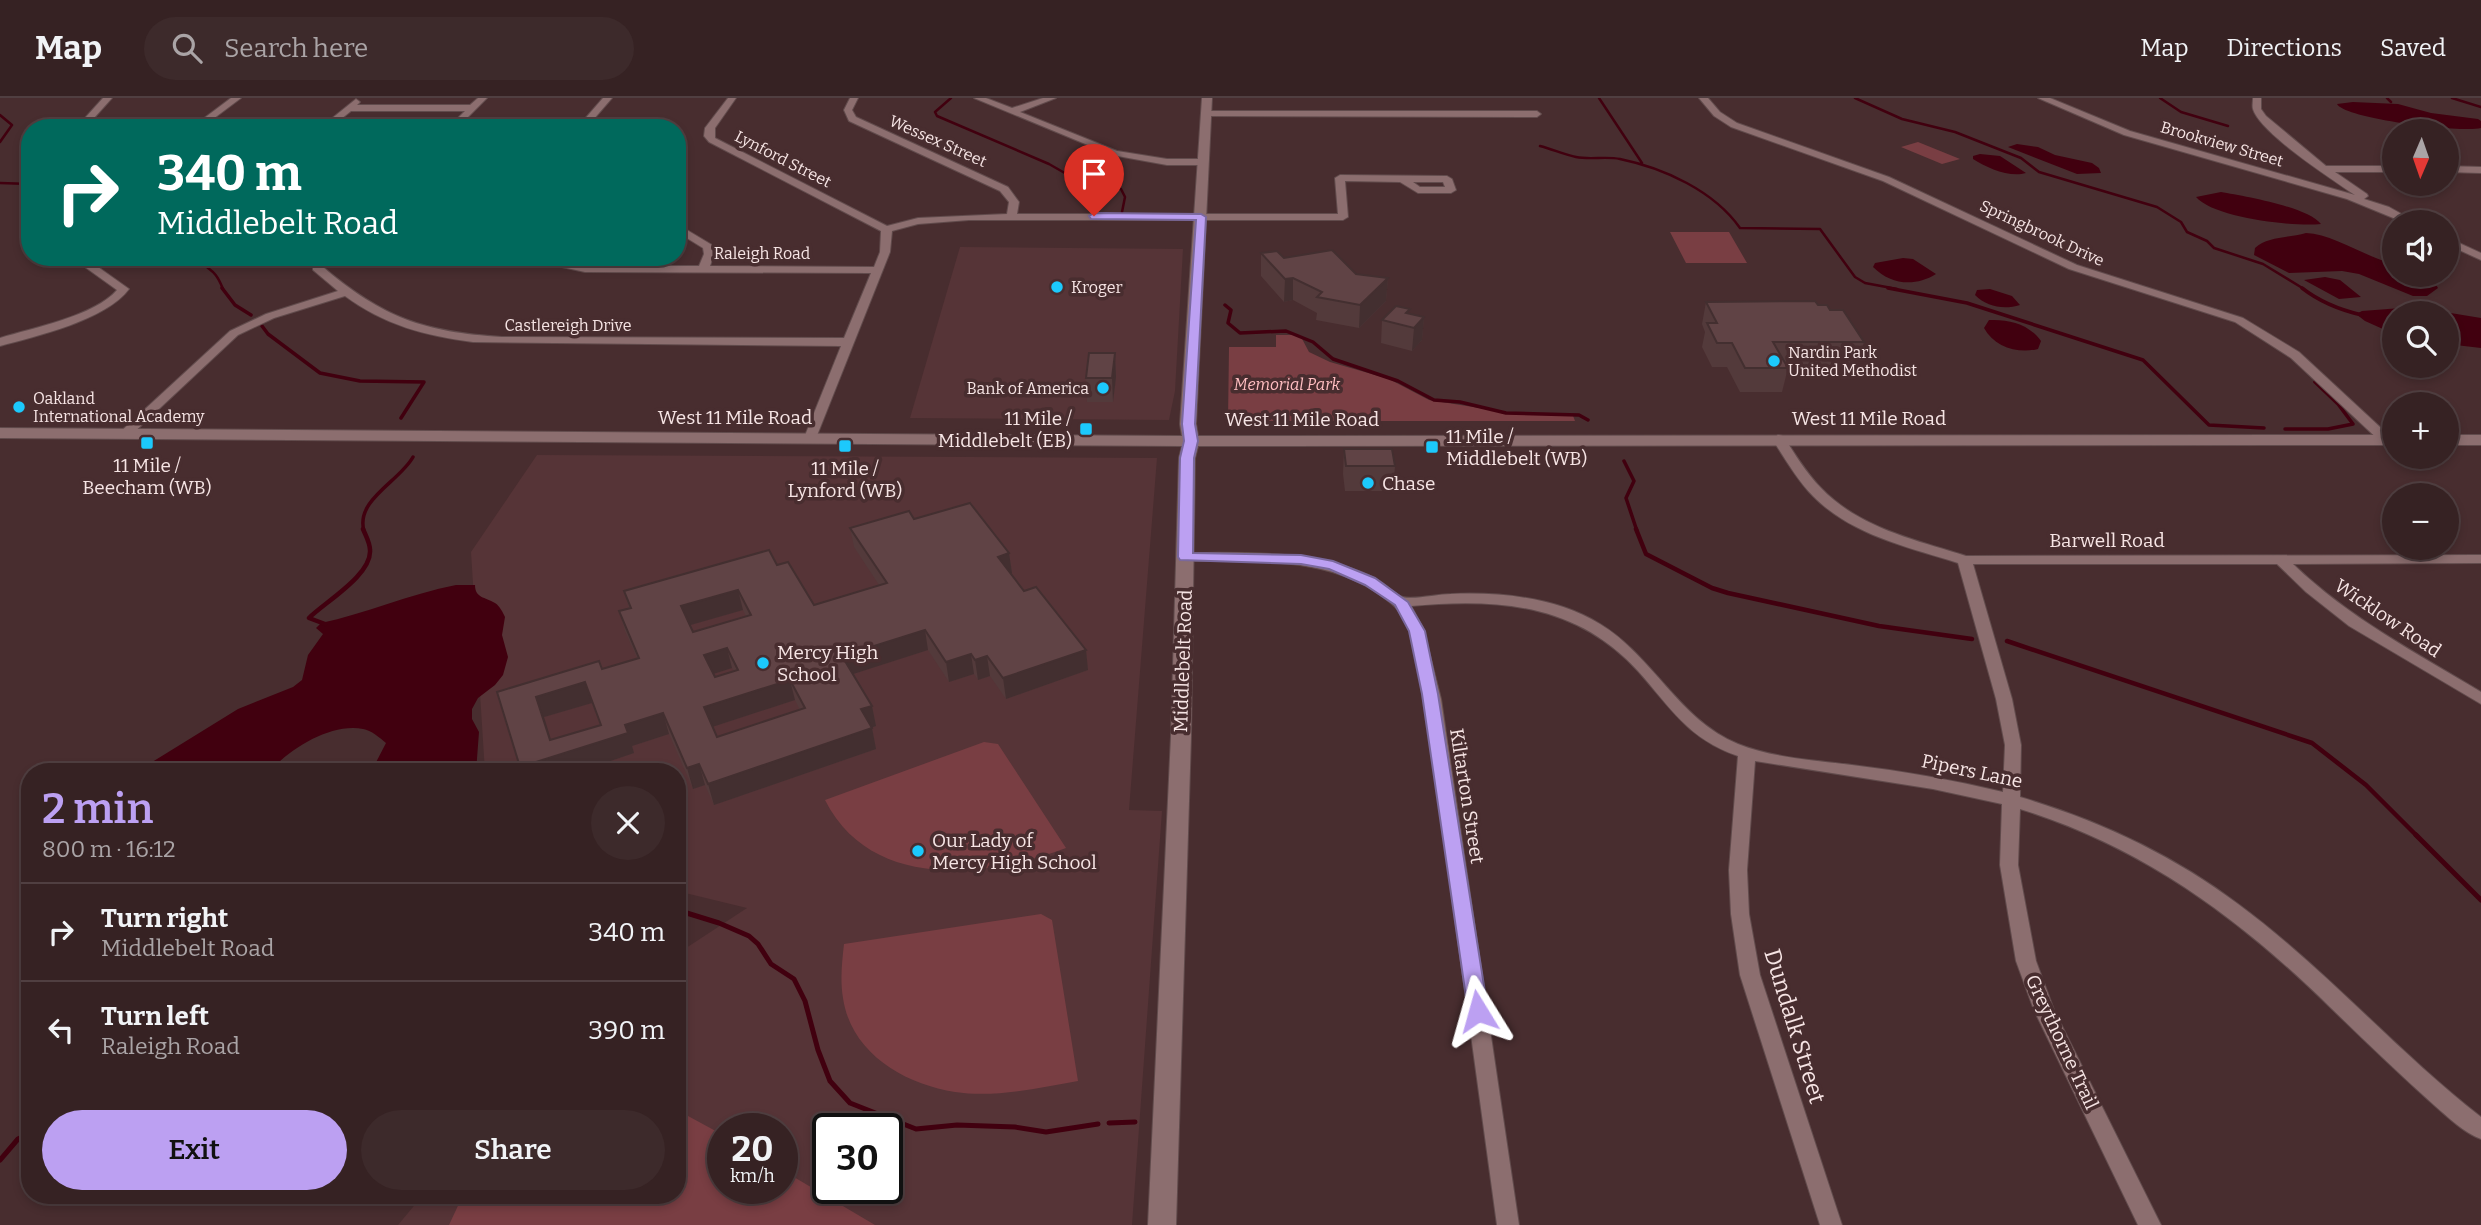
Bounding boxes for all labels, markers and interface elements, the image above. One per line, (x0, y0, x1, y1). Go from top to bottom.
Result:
search box (144, 17, 634, 80)
text: Map (35, 28, 102, 68)
icon: search (168, 29, 206, 67)
text: Search here (224, 33, 368, 64)
text: Map (2140, 34, 2189, 62)
text: Directions (2227, 34, 2342, 62)
text: Saved (2380, 34, 2446, 62)
street label: Wessex Street (886, 111, 990, 171)
street label: Brookview Street (2158, 117, 2286, 171)
north arrow (2382, 119, 2459, 196)
map controls (2382, 119, 2459, 560)
street label: Lynford Street (732, 127, 835, 192)
text: 340 m (157, 144, 302, 203)
pin (1064, 144, 1124, 216)
icon: right (42, 147, 133, 238)
icon: arrive (1075, 155, 1113, 193)
street label: Springbrook Drive (1977, 196, 2107, 270)
text: Middlebelt Road (157, 204, 398, 242)
button: sound (2382, 210, 2459, 287)
street label: Raleigh Road (714, 244, 811, 263)
place label: Kroger (1071, 278, 1123, 297)
marker: Kroger (1049, 279, 1065, 295)
button: search (2382, 301, 2459, 378)
street label: Castlereigh Drive (505, 316, 631, 335)
place label: Nardin Park United Methodist (1788, 343, 1917, 380)
marker: Nardin Park United Methodist (1766, 353, 1782, 369)
park label: Memorial Park (1234, 375, 1340, 394)
place label: Bank of America (967, 379, 1089, 398)
marker: Bank of America (1095, 380, 1111, 396)
place label: Oakland International Academy (33, 389, 205, 426)
button: + (2382, 392, 2459, 469)
marker: Oakland International Academy (11, 399, 27, 415)
street label: West 11 Mile Road (658, 406, 812, 429)
place label: 11 Mile / Middlebelt (EB) (938, 407, 1072, 452)
street label: West 11 Mile Road (1792, 407, 1946, 430)
street label: West 11 Mile Road (1225, 408, 1379, 431)
marker: 11 Mile / Middlebelt (EB) (1078, 421, 1094, 437)
place label: 11 Mile / Middlebelt (WB) (1446, 425, 1587, 470)
marker: 11 Mile / Beecham (WB) (139, 435, 155, 451)
marker: 11 Mile / Lynford (WB) (837, 438, 853, 454)
marker: 11 Mile / Middlebelt (WB) (1424, 439, 1440, 455)
place label: 11 Mile / Beecham (WB) (82, 454, 212, 499)
place label: 11 Mile / Lynford (WB) (788, 457, 902, 502)
place label: Chase (1382, 472, 1435, 495)
marker: Chase (1360, 475, 1376, 491)
button: − (2382, 483, 2459, 560)
street label: Barwell Road (2049, 529, 2165, 552)
street label: Wicklow Road (2330, 574, 2446, 662)
street label: Middlebelt Road (1169, 589, 1197, 733)
place label: Mercy High School (777, 641, 878, 686)
marker: Mercy High School (755, 655, 771, 671)
street label: Kiltarton Street (1445, 727, 1489, 865)
street label: Pipers Lane (1919, 749, 2025, 793)
text: 2 min (42, 784, 153, 834)
button: close (591, 786, 665, 860)
place label: Our Lady of Mercy High School (932, 829, 1097, 874)
text: 800 m · 16:12 (42, 835, 175, 863)
marker: Our Lady of Mercy High School (910, 843, 926, 859)
text: Turn right (101, 903, 228, 934)
icon: right (42, 913, 80, 951)
text: 340 m (588, 917, 665, 948)
text: Middlebelt Road (101, 934, 274, 962)
street label: Dundalk Street (1758, 945, 1832, 1107)
street label: Greythorne Trail (2021, 971, 2103, 1113)
position arrow (1441, 974, 1515, 1048)
text: Turn left (101, 1001, 209, 1032)
icon: left (42, 1011, 80, 1049)
text: 390 m (588, 1015, 665, 1046)
text: Raleigh Road (101, 1032, 240, 1060)
button: Exit (42, 1110, 347, 1190)
button: Share (361, 1110, 665, 1190)
speed limit sign: 30 (812, 1113, 903, 1204)
text: 20 (732, 1128, 773, 1170)
text: km/h (730, 1165, 775, 1187)

